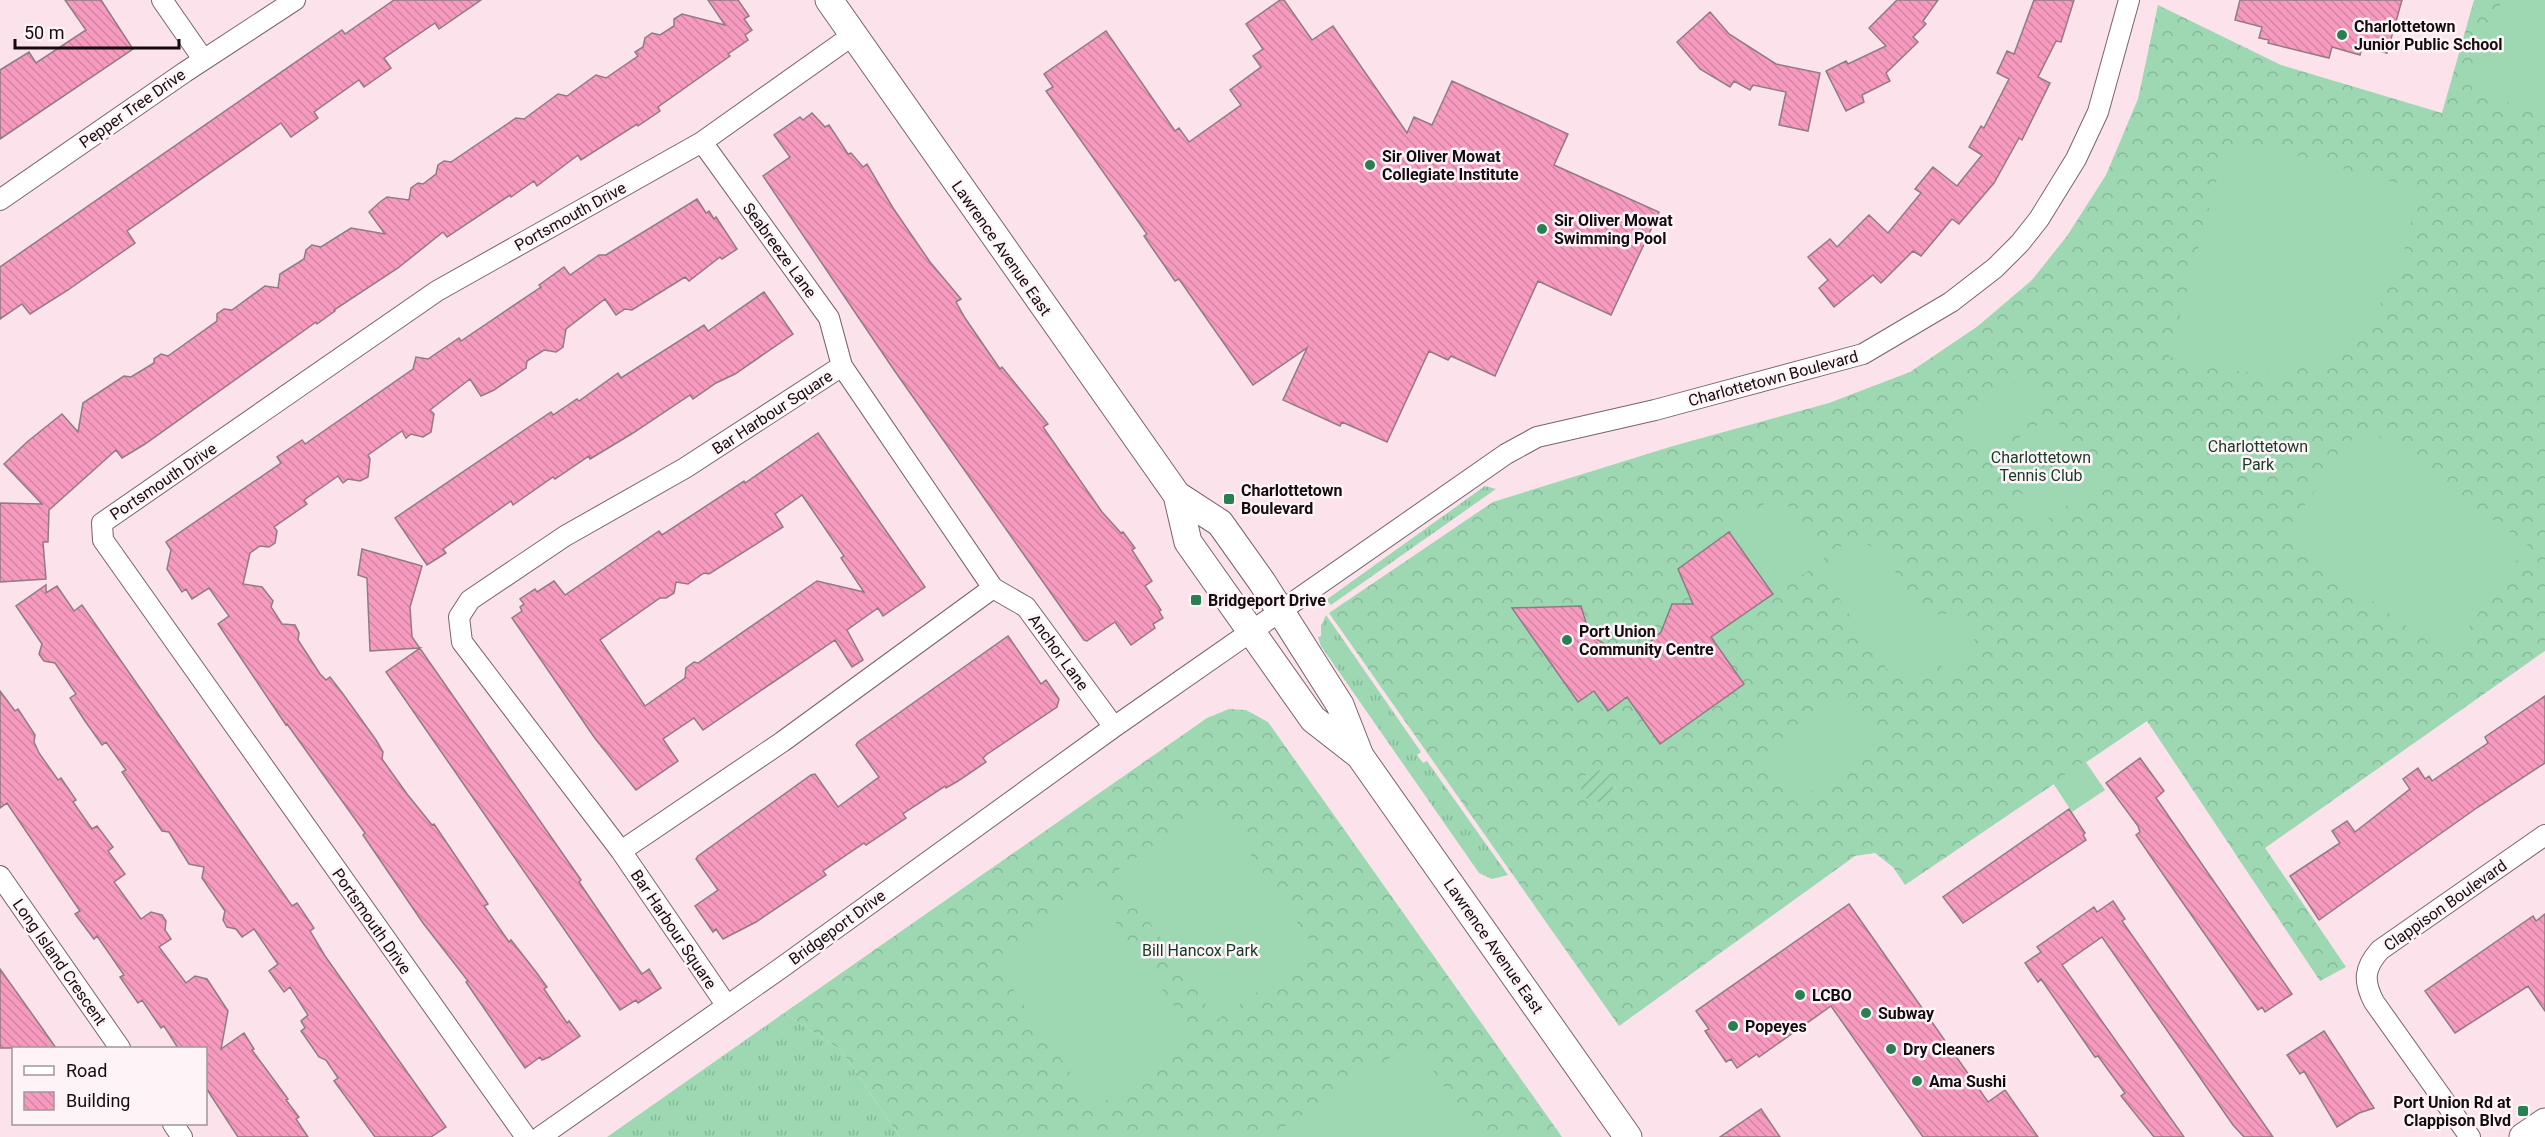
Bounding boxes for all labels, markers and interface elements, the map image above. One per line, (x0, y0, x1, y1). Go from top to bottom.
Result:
scale bar (15, 12, 178, 50)
place label: Charlottetown Junior Public School (2354, 17, 2502, 54)
text: 50 m (24, 22, 64, 43)
marker: Charlottetown Junior Public School (2335, 28, 2349, 42)
street label: Pepper Tree Drive (76, 65, 189, 152)
place label: Sir Oliver Mowat Collegiate Institute (1382, 147, 1519, 184)
marker: Sir Oliver Mowat Collegiate Institute (1363, 158, 1377, 172)
street label: Lawrence Avenue East (948, 177, 1055, 319)
street label: Portsmouth Drive (511, 178, 629, 255)
street label: Seabreeze Lane (739, 199, 820, 302)
place label: Sir Oliver Mowat Swimming Pool (1554, 211, 1673, 248)
marker: Sir Oliver Mowat Swimming Pool (1535, 222, 1549, 236)
street label: Charlottetown Boulevard (1686, 347, 1860, 410)
street label: Bar Harbour Square (708, 366, 836, 458)
park label: Charlottetown Park (2208, 437, 2308, 474)
street label: Portsmouth Drive (106, 439, 220, 524)
park label: Charlottetown Tennis Club (1991, 448, 2091, 485)
place label: Charlottetown Boulevard (1241, 481, 1343, 518)
marker: Charlottetown Boulevard (1222, 492, 1236, 506)
place label: Bridgeport Drive (1208, 591, 1326, 610)
marker: Bridgeport Drive (1189, 593, 1203, 607)
street label: Anchor Lane (1025, 610, 1093, 694)
place label: Port Union Community Centre (1579, 622, 1714, 659)
marker: Port Union Community Centre (1560, 633, 1574, 647)
street label: Clappison Boulevard (2380, 856, 2510, 955)
street label: Portsmouth Drive (328, 865, 415, 978)
street label: Bar Harbour Square (627, 866, 721, 993)
street label: Lawrence Avenue East (1440, 875, 1547, 1017)
street label: Bridgeport Drive (785, 886, 889, 969)
street label: Long Island Crescent (9, 895, 110, 1029)
park label: Bill Hancox Park (1142, 941, 1259, 960)
place label: LCBO (1812, 986, 1852, 1005)
marker: LCBO (1793, 988, 1807, 1002)
place label: Subway (1878, 1004, 1935, 1023)
marker: Subway (1859, 1006, 1873, 1020)
place label: Popeyes (1745, 1017, 1807, 1036)
marker: Popeyes (1726, 1019, 1740, 1033)
place label: Dry Cleaners (1903, 1040, 1995, 1059)
marker: Dry Cleaners (1884, 1042, 1898, 1056)
legend (12, 1047, 207, 1125)
text: Road (66, 1060, 107, 1081)
place label: Ama Sushi (1929, 1072, 2006, 1091)
marker: Ama Sushi (1910, 1074, 1924, 1088)
text: Building (66, 1090, 130, 1111)
place label: Port Union Rd at Clappison Blvd (2393, 1093, 2512, 1130)
marker: Port Union Rd at Clappison Blvd (2516, 1104, 2530, 1118)

